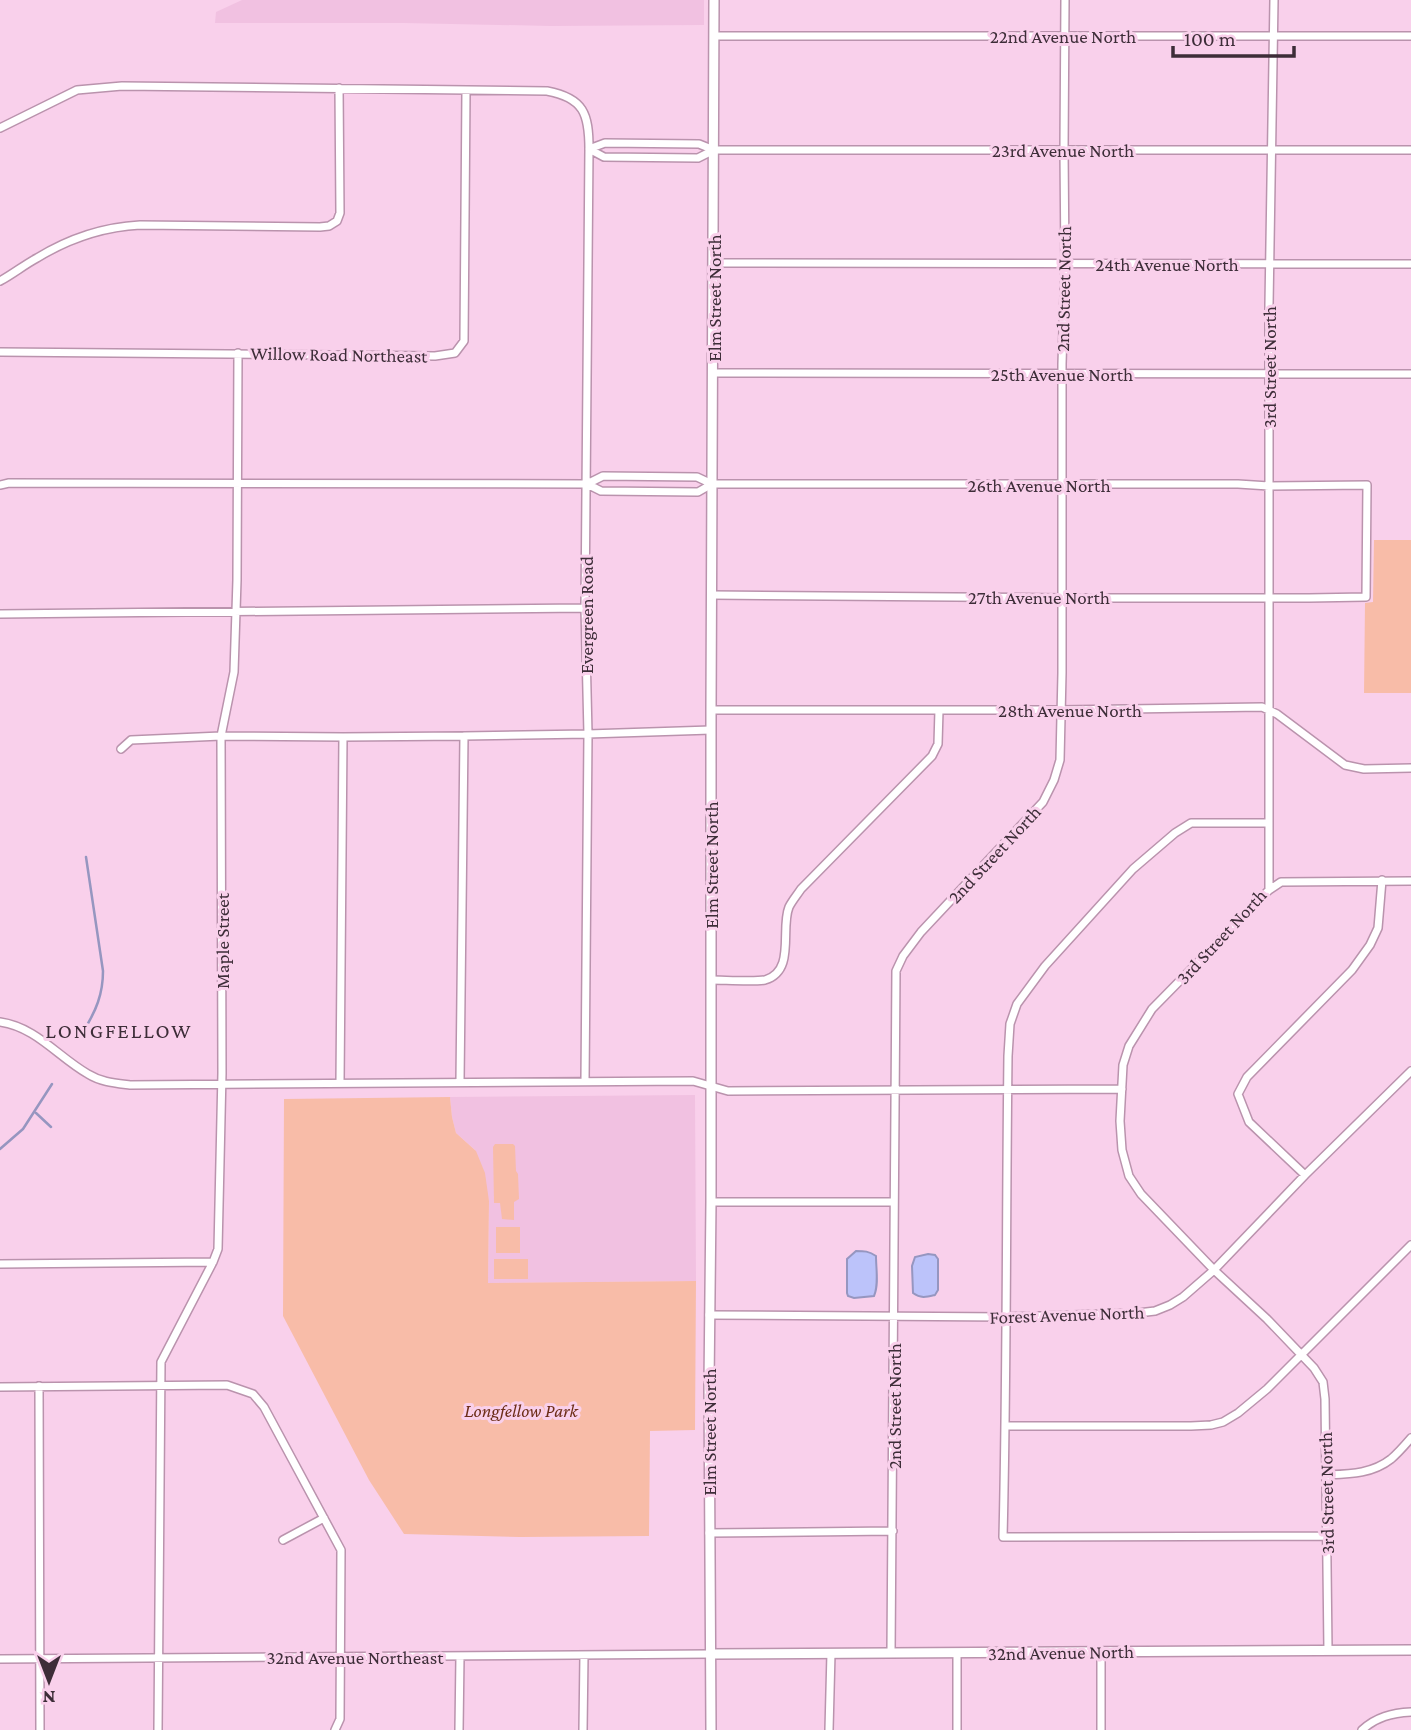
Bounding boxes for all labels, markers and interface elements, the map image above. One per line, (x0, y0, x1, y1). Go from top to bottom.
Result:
scale bar (1173, 14, 1294, 58)
street label: 22nd Avenue North (990, 26, 1136, 47)
text: 100 m (1184, 27, 1236, 51)
street label: 23rd Avenue North (992, 140, 1134, 161)
street label: 2nd Street North (1052, 226, 1075, 352)
street label: Elm Street North (704, 234, 725, 362)
street label: 24th Avenue North (1095, 254, 1239, 275)
street label: 3rd Street North (1259, 306, 1280, 428)
street label: Willow Road Northeast (250, 342, 428, 367)
street label: 25th Avenue North (991, 364, 1133, 385)
street label: 26th Avenue North (967, 475, 1111, 496)
street label: Evergreen Road (576, 556, 597, 674)
street label: 27th Avenue North (968, 587, 1110, 608)
street label: 28th Avenue North (998, 700, 1142, 721)
street label: Elm Street North (701, 801, 722, 929)
street label: 2nd Street North (944, 801, 1045, 908)
street label: 3rd Street North (1172, 885, 1271, 988)
street label: Maple Street (212, 892, 233, 989)
district label: LONGFELLOW (45, 1019, 193, 1043)
street label: Forest Avenue North (989, 1301, 1145, 1328)
street label: 2nd Street North (884, 1343, 905, 1469)
street label: Elm Street North (699, 1368, 720, 1496)
park label: Longfellow Park (464, 1400, 579, 1421)
street label: 3rd Street North (1315, 1432, 1338, 1554)
street label: 32nd Avenue North (988, 1641, 1134, 1664)
north arrow (14, 1646, 84, 1716)
street label: 32nd Avenue Northeast (266, 1647, 444, 1668)
text: N (42, 1687, 55, 1708)

